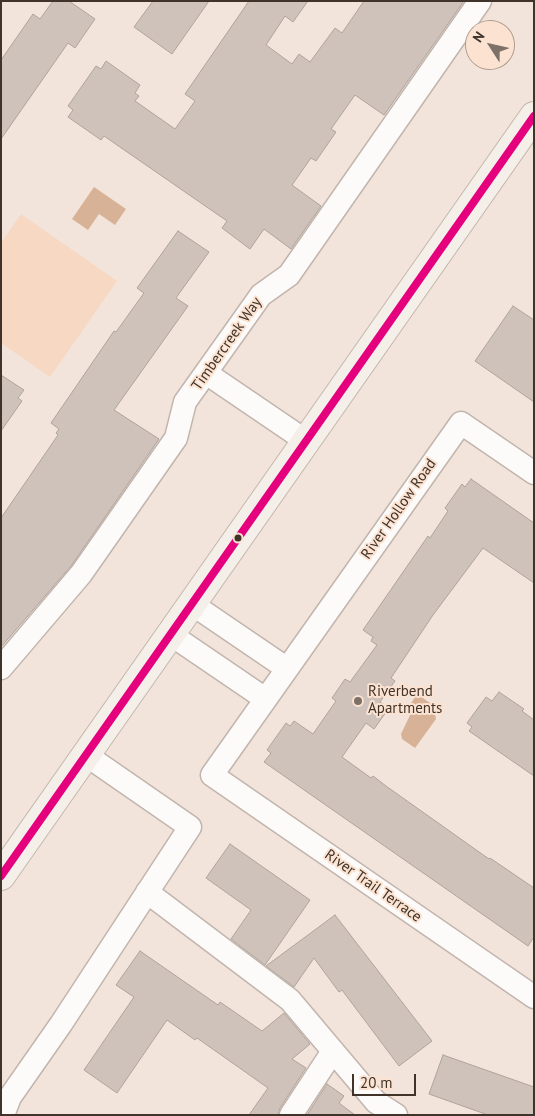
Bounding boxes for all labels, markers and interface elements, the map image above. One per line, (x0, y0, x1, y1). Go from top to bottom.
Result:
north arrow (465, 20, 515, 70)
text: N (469, 28, 489, 46)
street label: Timbercreek Way (188, 294, 266, 394)
street label: River Hollow Road (358, 455, 440, 563)
unlabelled marker (233, 533, 243, 543)
place label: Riverbend Apartments (368, 683, 442, 718)
marker: Riverbend Apartments (352, 695, 364, 707)
street label: River Trail Terrace (321, 846, 425, 926)
scale bar (355, 1064, 419, 1096)
text: 20 m (360, 1073, 393, 1092)

